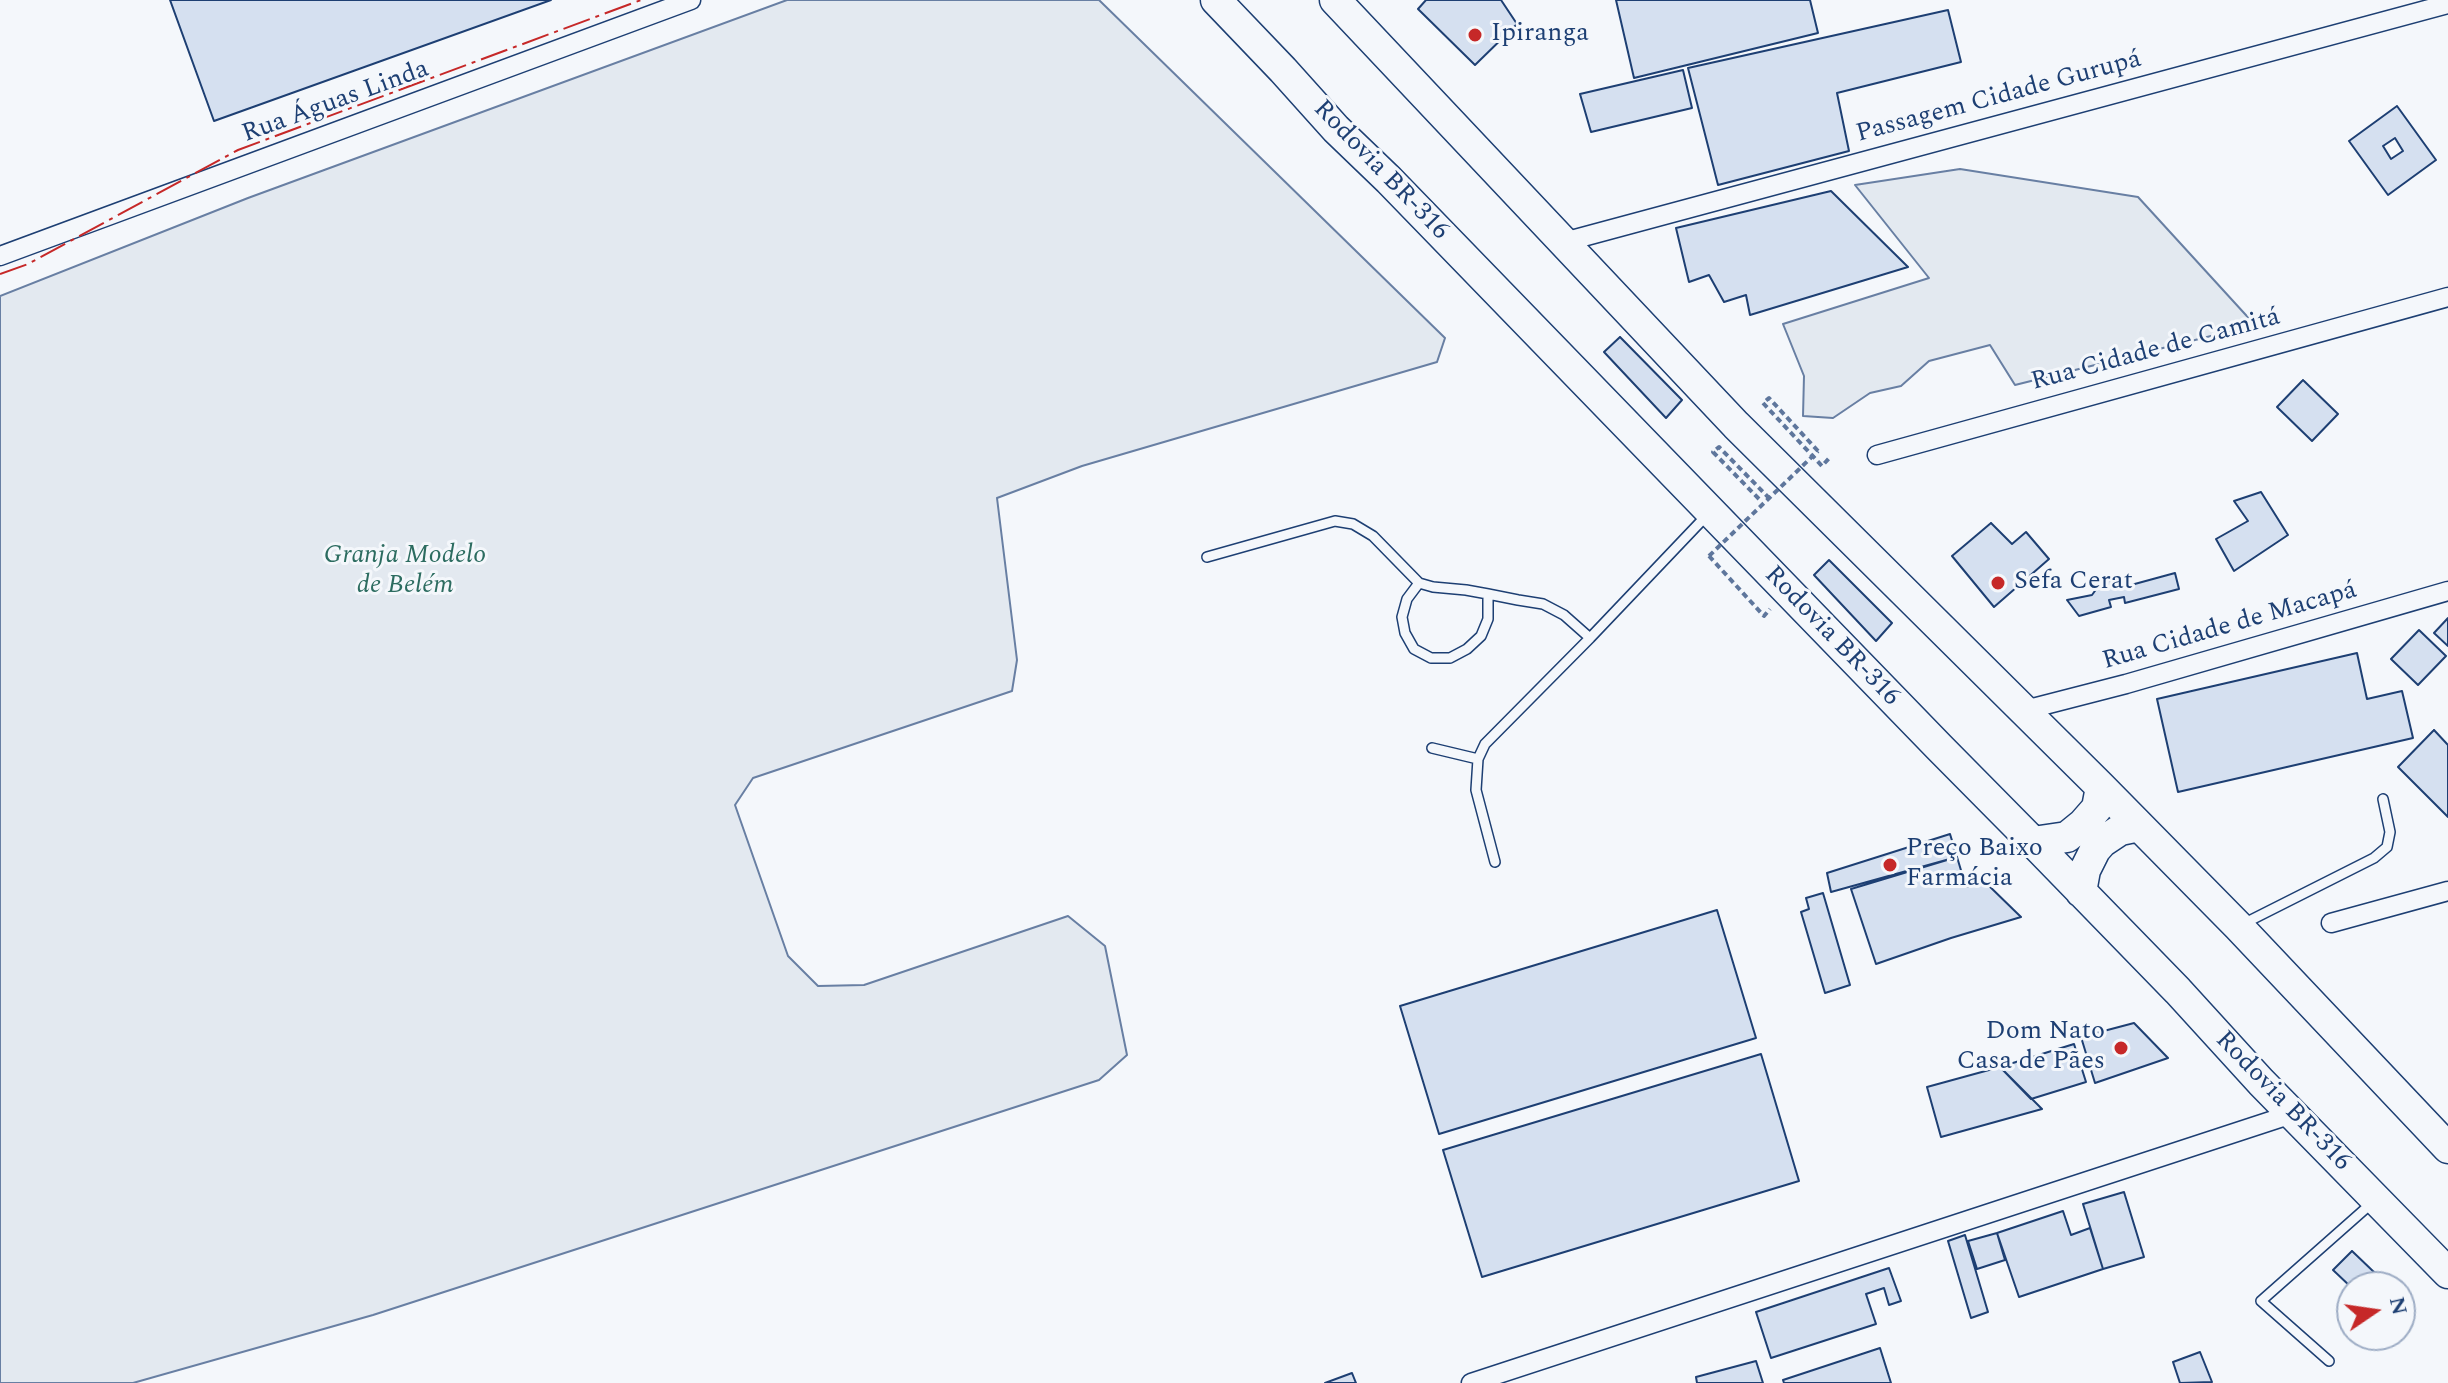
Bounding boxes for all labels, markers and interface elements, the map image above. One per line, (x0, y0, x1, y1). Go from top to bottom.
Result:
place label: Ipiranga (1491, 19, 1589, 51)
marker: Ipiranga (1466, 26, 1484, 44)
street label: Passagem Cidade Gurupá (1853, 45, 2145, 151)
street label: Rua Águas Linda (239, 55, 433, 151)
street label: Rodovia BR-316 (1305, 95, 1455, 247)
street label: Rua Cidade de Camitá (2028, 303, 2284, 399)
park label: Granja Modelo de Belém (324, 541, 486, 602)
street label: Rodovia BR-316 (1756, 561, 1906, 713)
place label: Sefa Cerat (2014, 567, 2133, 599)
marker: Sefa Cerat (1989, 574, 2007, 592)
street label: Rua Cidade de Macapá (2099, 576, 2361, 678)
place label: Preço Baixo Farmácia (1906, 834, 2043, 896)
marker: Preço Baixo Farmácia (1881, 856, 1899, 874)
place label: Dom Nato Casa de Pães (1957, 1017, 2105, 1078)
street label: Rodovia BR-316 (2207, 1026, 2357, 1178)
marker: Dom Nato Casa de Pães (2112, 1039, 2130, 1057)
north arrow (2336, 1271, 2416, 1351)
text: N (2380, 1293, 2416, 1318)

